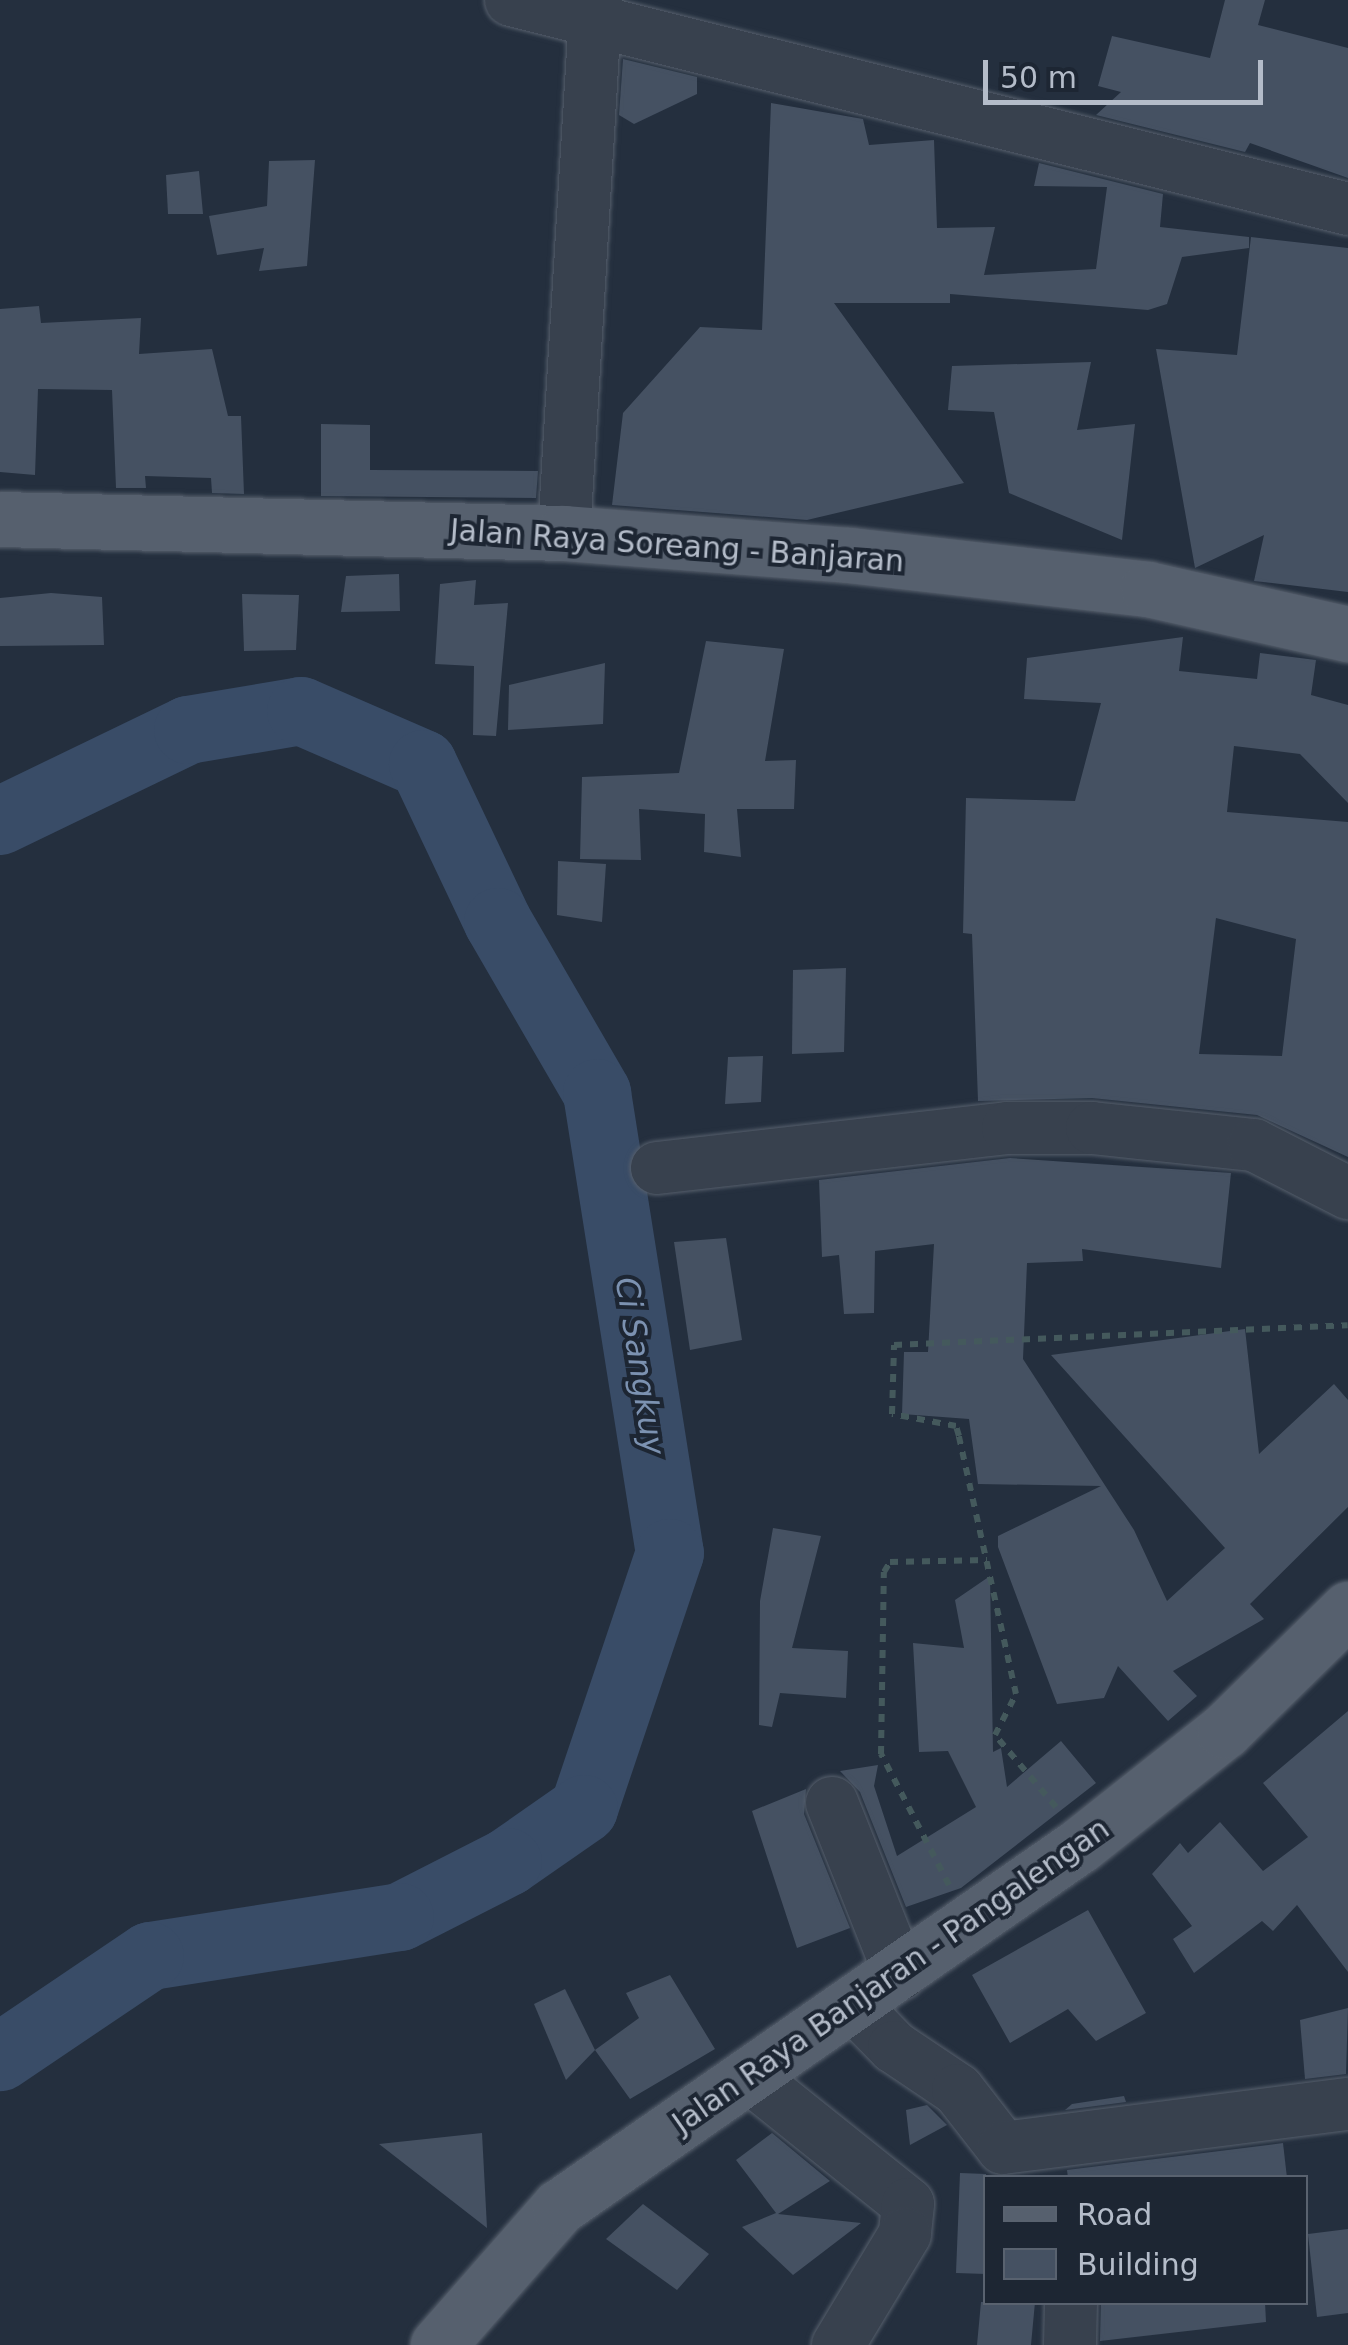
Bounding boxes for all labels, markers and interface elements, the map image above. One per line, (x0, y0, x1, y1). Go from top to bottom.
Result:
scale bar (988, 40, 1268, 102)
text: 50 m (1000, 60, 1077, 95)
street label: Jalan Raya Soreang - Banjaran (449, 512, 905, 580)
water label: Ci Sangkuy (607, 1274, 673, 1458)
street label: Jalan Raya Banjaran - Pangalengan (666, 1811, 1116, 2141)
legend (983, 2175, 1308, 2305)
text: Road (1077, 2197, 1152, 2232)
text: Building (1077, 2247, 1199, 2282)

